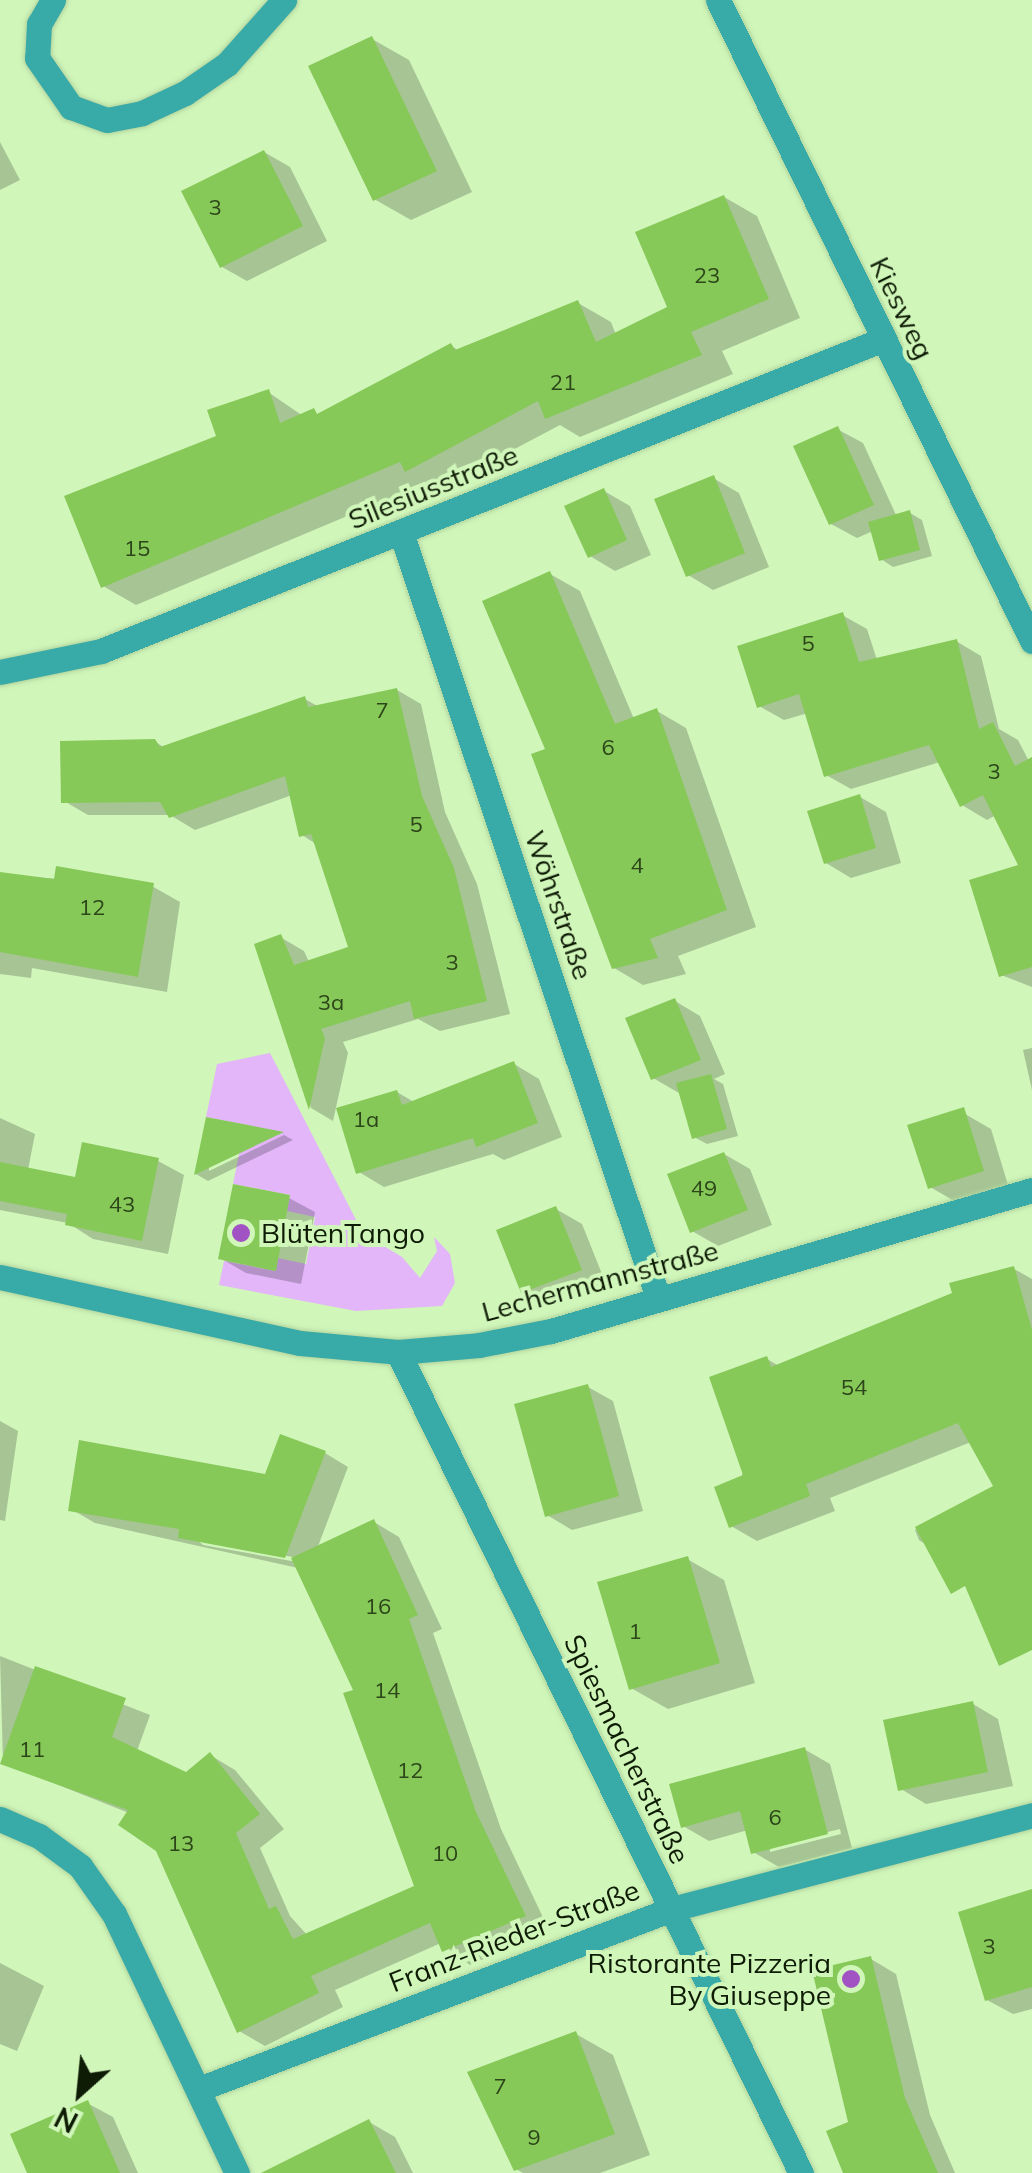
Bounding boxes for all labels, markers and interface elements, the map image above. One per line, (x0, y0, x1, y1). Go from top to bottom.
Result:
house number: 3 (208, 195, 222, 221)
street label: Kiesweg (863, 251, 941, 365)
house number: 23 (694, 263, 720, 289)
house number: 21 (550, 370, 576, 396)
street label: Silesiusstraße (343, 438, 523, 536)
house number: 15 (124, 536, 150, 562)
house number: 5 (801, 631, 815, 657)
house number: 7 (375, 698, 389, 724)
house number: 6 (601, 735, 615, 761)
house number: 3 (987, 759, 1001, 785)
house number: 5 (409, 812, 423, 838)
street label: Wöhrstraße (518, 826, 600, 984)
house number: 4 (630, 853, 644, 879)
house number: 12 (79, 895, 105, 921)
house number: 3 (445, 950, 459, 976)
house number: 3a (318, 990, 344, 1016)
house number: 1a (353, 1107, 379, 1133)
house number: 49 (691, 1176, 717, 1202)
house number: 43 (109, 1192, 135, 1218)
place label: BlütenTango (261, 1216, 425, 1250)
marker: BlütenTango (230, 1222, 252, 1244)
street label: Lechermannstraße (478, 1233, 722, 1329)
house number: 54 (841, 1375, 867, 1401)
house number: 16 (365, 1594, 391, 1620)
house number: 1 (628, 1619, 642, 1645)
street label: Spiesmacherstraße (557, 1629, 697, 1869)
house number: 14 (374, 1678, 400, 1704)
house number: 11 (19, 1737, 45, 1763)
house number: 12 (397, 1758, 423, 1784)
house number: 6 (768, 1805, 782, 1831)
house number: 13 (168, 1831, 194, 1857)
house number: 10 (432, 1841, 458, 1867)
street label: Franz-Rieder-Straße (384, 1873, 644, 1999)
house number: 3 (982, 1934, 996, 1960)
place label: Ristorante Pizzeria By Giuseppe (588, 1946, 831, 2012)
marker: Ristorante Pizzeria By Giuseppe (840, 1968, 862, 1990)
north arrow (30, 2043, 130, 2143)
house number: 7 (493, 2074, 507, 2100)
text: N (49, 2100, 84, 2141)
house number: 9 (527, 2125, 541, 2151)

